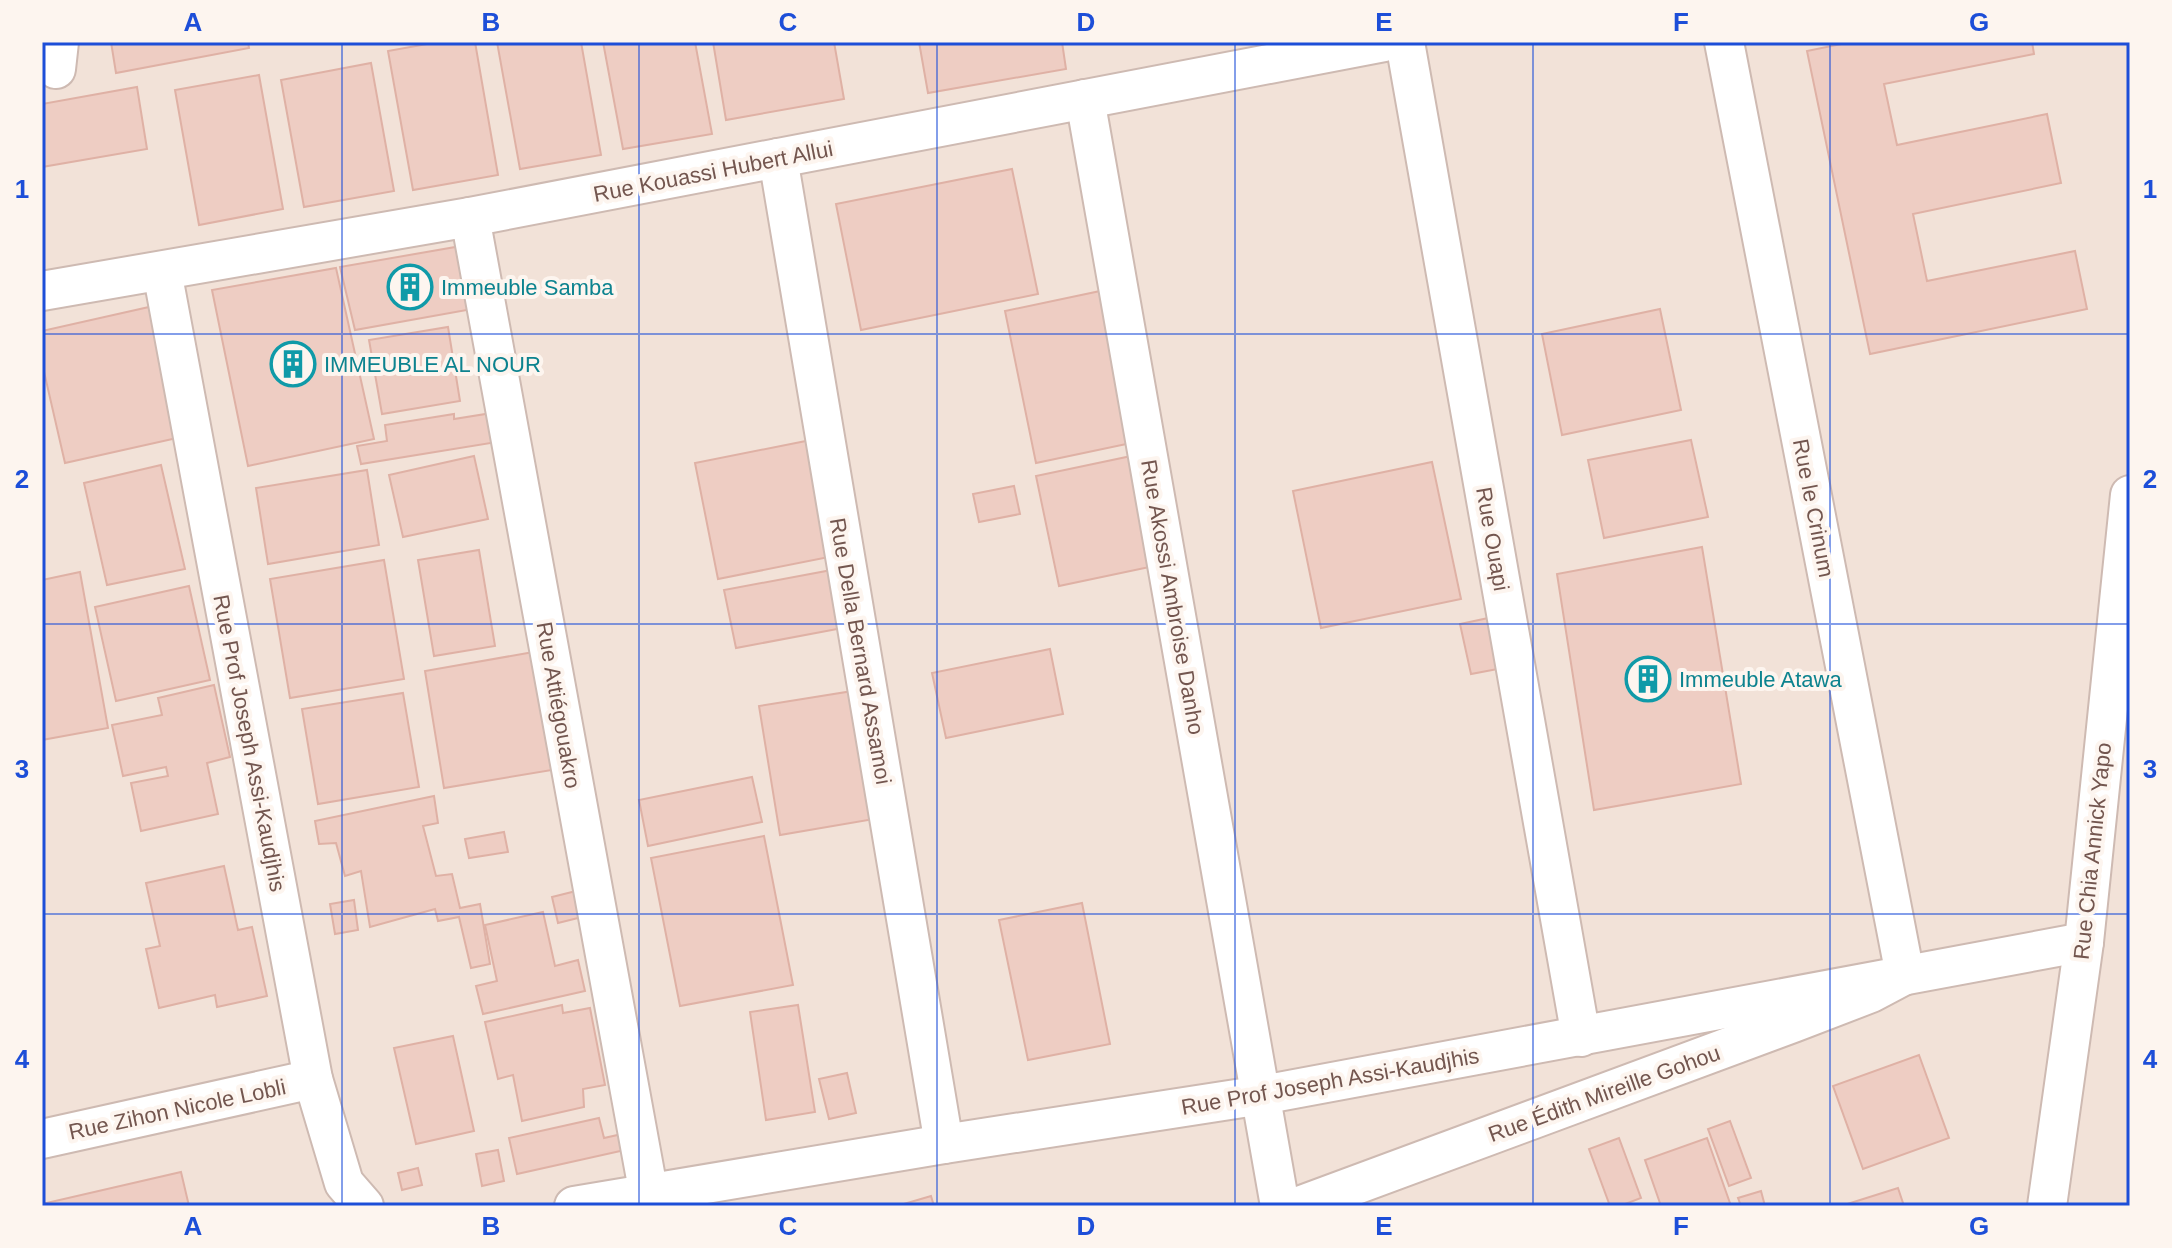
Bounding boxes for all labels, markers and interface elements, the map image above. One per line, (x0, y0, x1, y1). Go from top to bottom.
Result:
text: A (184, 7, 203, 37)
text: B (482, 7, 500, 37)
text: C (779, 7, 798, 37)
text: D (1077, 7, 1095, 37)
text: E (1375, 7, 1393, 37)
text: F (1673, 7, 1689, 37)
text: G (1969, 7, 1989, 37)
street label: Rue Kouassi Hubert Allui (591, 136, 835, 207)
text: 1 (15, 174, 29, 204)
text: 1 (2143, 174, 2157, 204)
building icon: Immeuble Samba (386, 263, 434, 311)
place label: Immeuble Samba (441, 275, 614, 300)
building icon: IMMEUBLE AL NOUR (269, 340, 317, 388)
place label: IMMEUBLE AL NOUR (324, 352, 541, 377)
street label: Rue le Crinum (1788, 437, 1839, 579)
street label: Rue Akossi Ambroise Danho (1136, 458, 1209, 737)
text: 2 (15, 464, 29, 494)
text: 2 (2143, 464, 2157, 494)
street label: Rue Ouapi (1471, 485, 1514, 593)
street label: Rue Della Bernard Assamoi (825, 516, 896, 786)
street label: Rue Prof Joseph Assi-Kaudjhis (208, 592, 291, 894)
street label: Rue Attiégouakro (532, 620, 585, 790)
building icon: Immeuble Atawa (1624, 655, 1672, 703)
place label: Immeuble Atawa (1679, 667, 1842, 692)
street label: Rue Chia Annick Yapo (2069, 741, 2116, 961)
text: 3 (15, 754, 29, 784)
text: 3 (2143, 754, 2157, 784)
street label: Rue Édith Mireille Gohou (1485, 1040, 1723, 1147)
street label: Rue Prof Joseph Assi-Kaudjhis (1179, 1043, 1481, 1120)
text: 4 (15, 1044, 30, 1074)
text: 4 (2143, 1044, 2158, 1074)
street label: Rue Zihon Nicole Lobli (66, 1074, 288, 1145)
text: A (184, 1211, 203, 1241)
text: B (482, 1211, 500, 1241)
text: C (779, 1211, 798, 1241)
text: D (1077, 1211, 1095, 1241)
text: E (1375, 1211, 1393, 1241)
text: F (1673, 1211, 1689, 1241)
text: G (1969, 1211, 1989, 1241)

